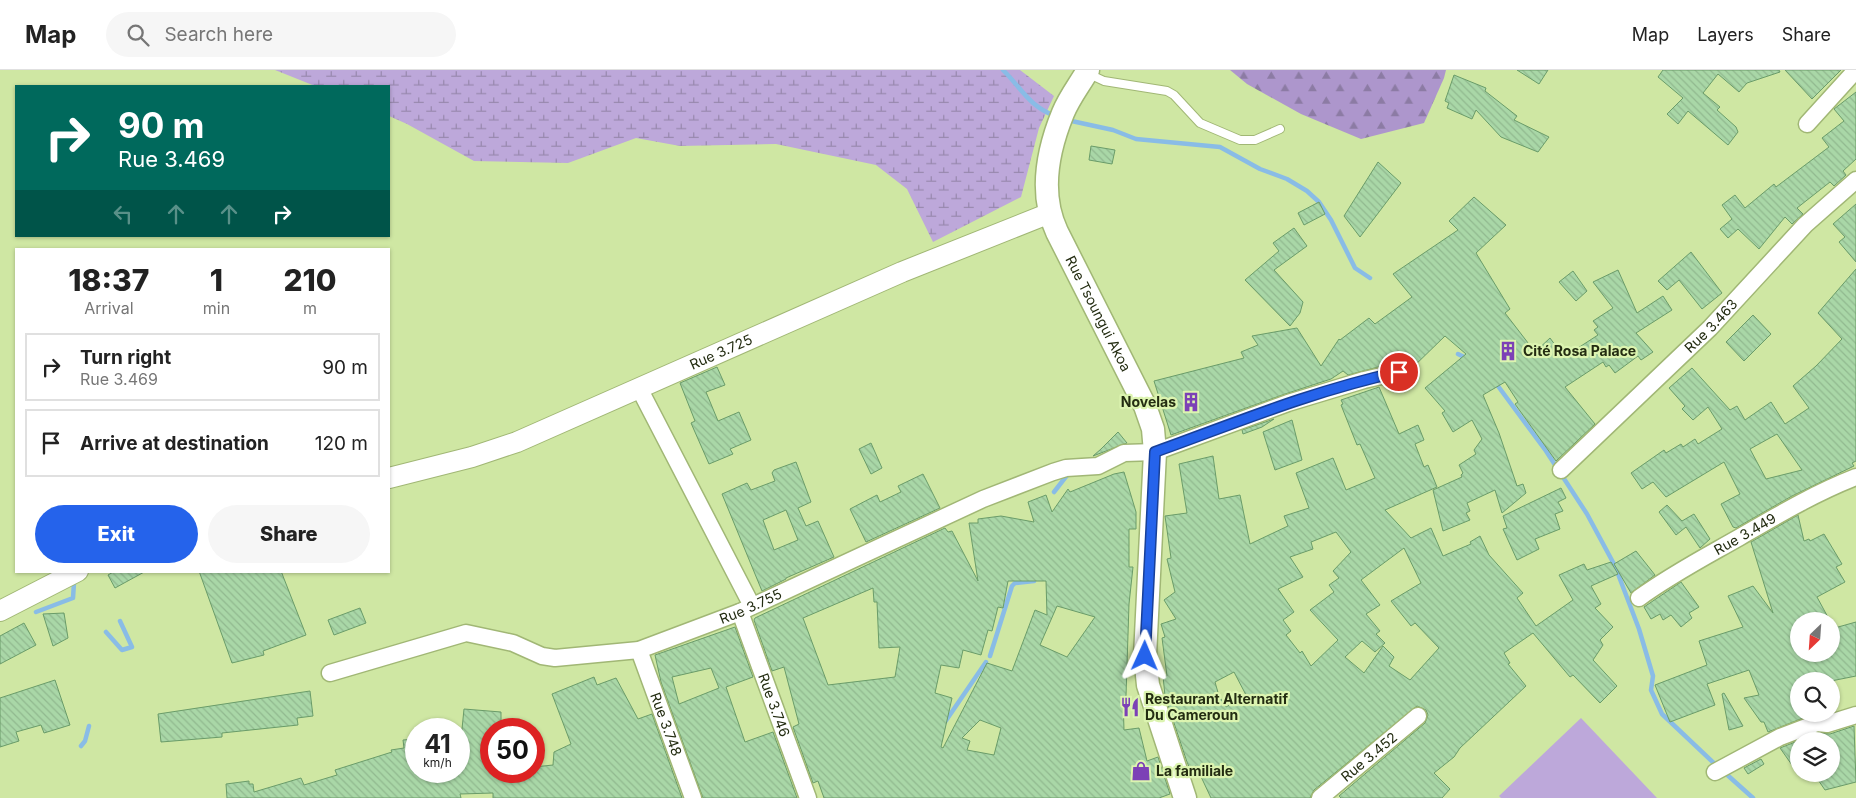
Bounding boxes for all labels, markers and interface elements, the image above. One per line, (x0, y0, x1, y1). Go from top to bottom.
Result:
search box (106, 12, 456, 57)
text: Map (25, 20, 76, 49)
icon: search (124, 21, 152, 49)
text: Search here (164, 23, 273, 46)
text: Map (1632, 24, 1669, 45)
text: Layers (1697, 24, 1754, 45)
text: Share (1782, 24, 1831, 45)
text: 90 m (118, 104, 205, 146)
icon: right (35, 105, 100, 170)
text: Rue 3.469 (118, 146, 225, 172)
icon: left (109, 200, 137, 228)
icon: ahead (162, 200, 190, 228)
icon: ahead (215, 200, 243, 228)
icon: right (268, 200, 296, 228)
street label: Rue Tsoungui Akoa (1062, 253, 1135, 374)
text: 18:37 (68, 262, 149, 298)
text: 1 (210, 262, 223, 298)
text: 210 (283, 262, 337, 298)
street label: Rue 3.463 (1681, 295, 1740, 356)
text: Arrival (84, 298, 134, 318)
text: min (203, 298, 230, 318)
text: m (303, 298, 317, 318)
street label: Rue 3.725 (687, 330, 755, 373)
building icon: Cité Rosa Palace (1497, 340, 1519, 362)
place label: Cité Rosa Palace (1523, 342, 1636, 359)
text: Turn right (80, 346, 171, 369)
pin (1378, 351, 1420, 393)
icon: right (37, 353, 65, 381)
text: 90 m (322, 356, 368, 379)
icon: arrive (1385, 358, 1413, 386)
text: Rue 3.469 (80, 369, 158, 389)
building icon: Novelas (1180, 391, 1202, 413)
place label: Novelas (1121, 393, 1176, 410)
icon: arrive (37, 429, 65, 457)
text: Arrive at destination (80, 432, 269, 455)
text: 120 m (315, 432, 368, 455)
button: Exit (35, 505, 198, 563)
button: Share (208, 505, 370, 563)
street label: Rue 3.449 (1711, 509, 1779, 558)
street label: Rue 3.755 (717, 585, 784, 627)
north arrow (1790, 612, 1840, 662)
map controls (1790, 612, 1840, 782)
position arrow (1118, 629, 1170, 681)
street label: Rue 3.746 (755, 671, 794, 739)
button: search (1790, 672, 1840, 722)
street label: Rue 3.748 (647, 690, 686, 758)
place label: Restaurant Alternatif Du Cameroun (1145, 690, 1288, 723)
restaurant icon: Restaurant Alternatif Du Cameroun (1119, 696, 1141, 718)
speed limit sign: 50 (480, 718, 545, 783)
street label: Rue 3.452 (1337, 728, 1400, 785)
text: 41 (424, 729, 451, 759)
button: layers (1790, 732, 1840, 782)
text: km/h (423, 755, 452, 770)
shop icon: La familiale (1130, 760, 1152, 782)
place label: La familiale (1156, 762, 1233, 779)

